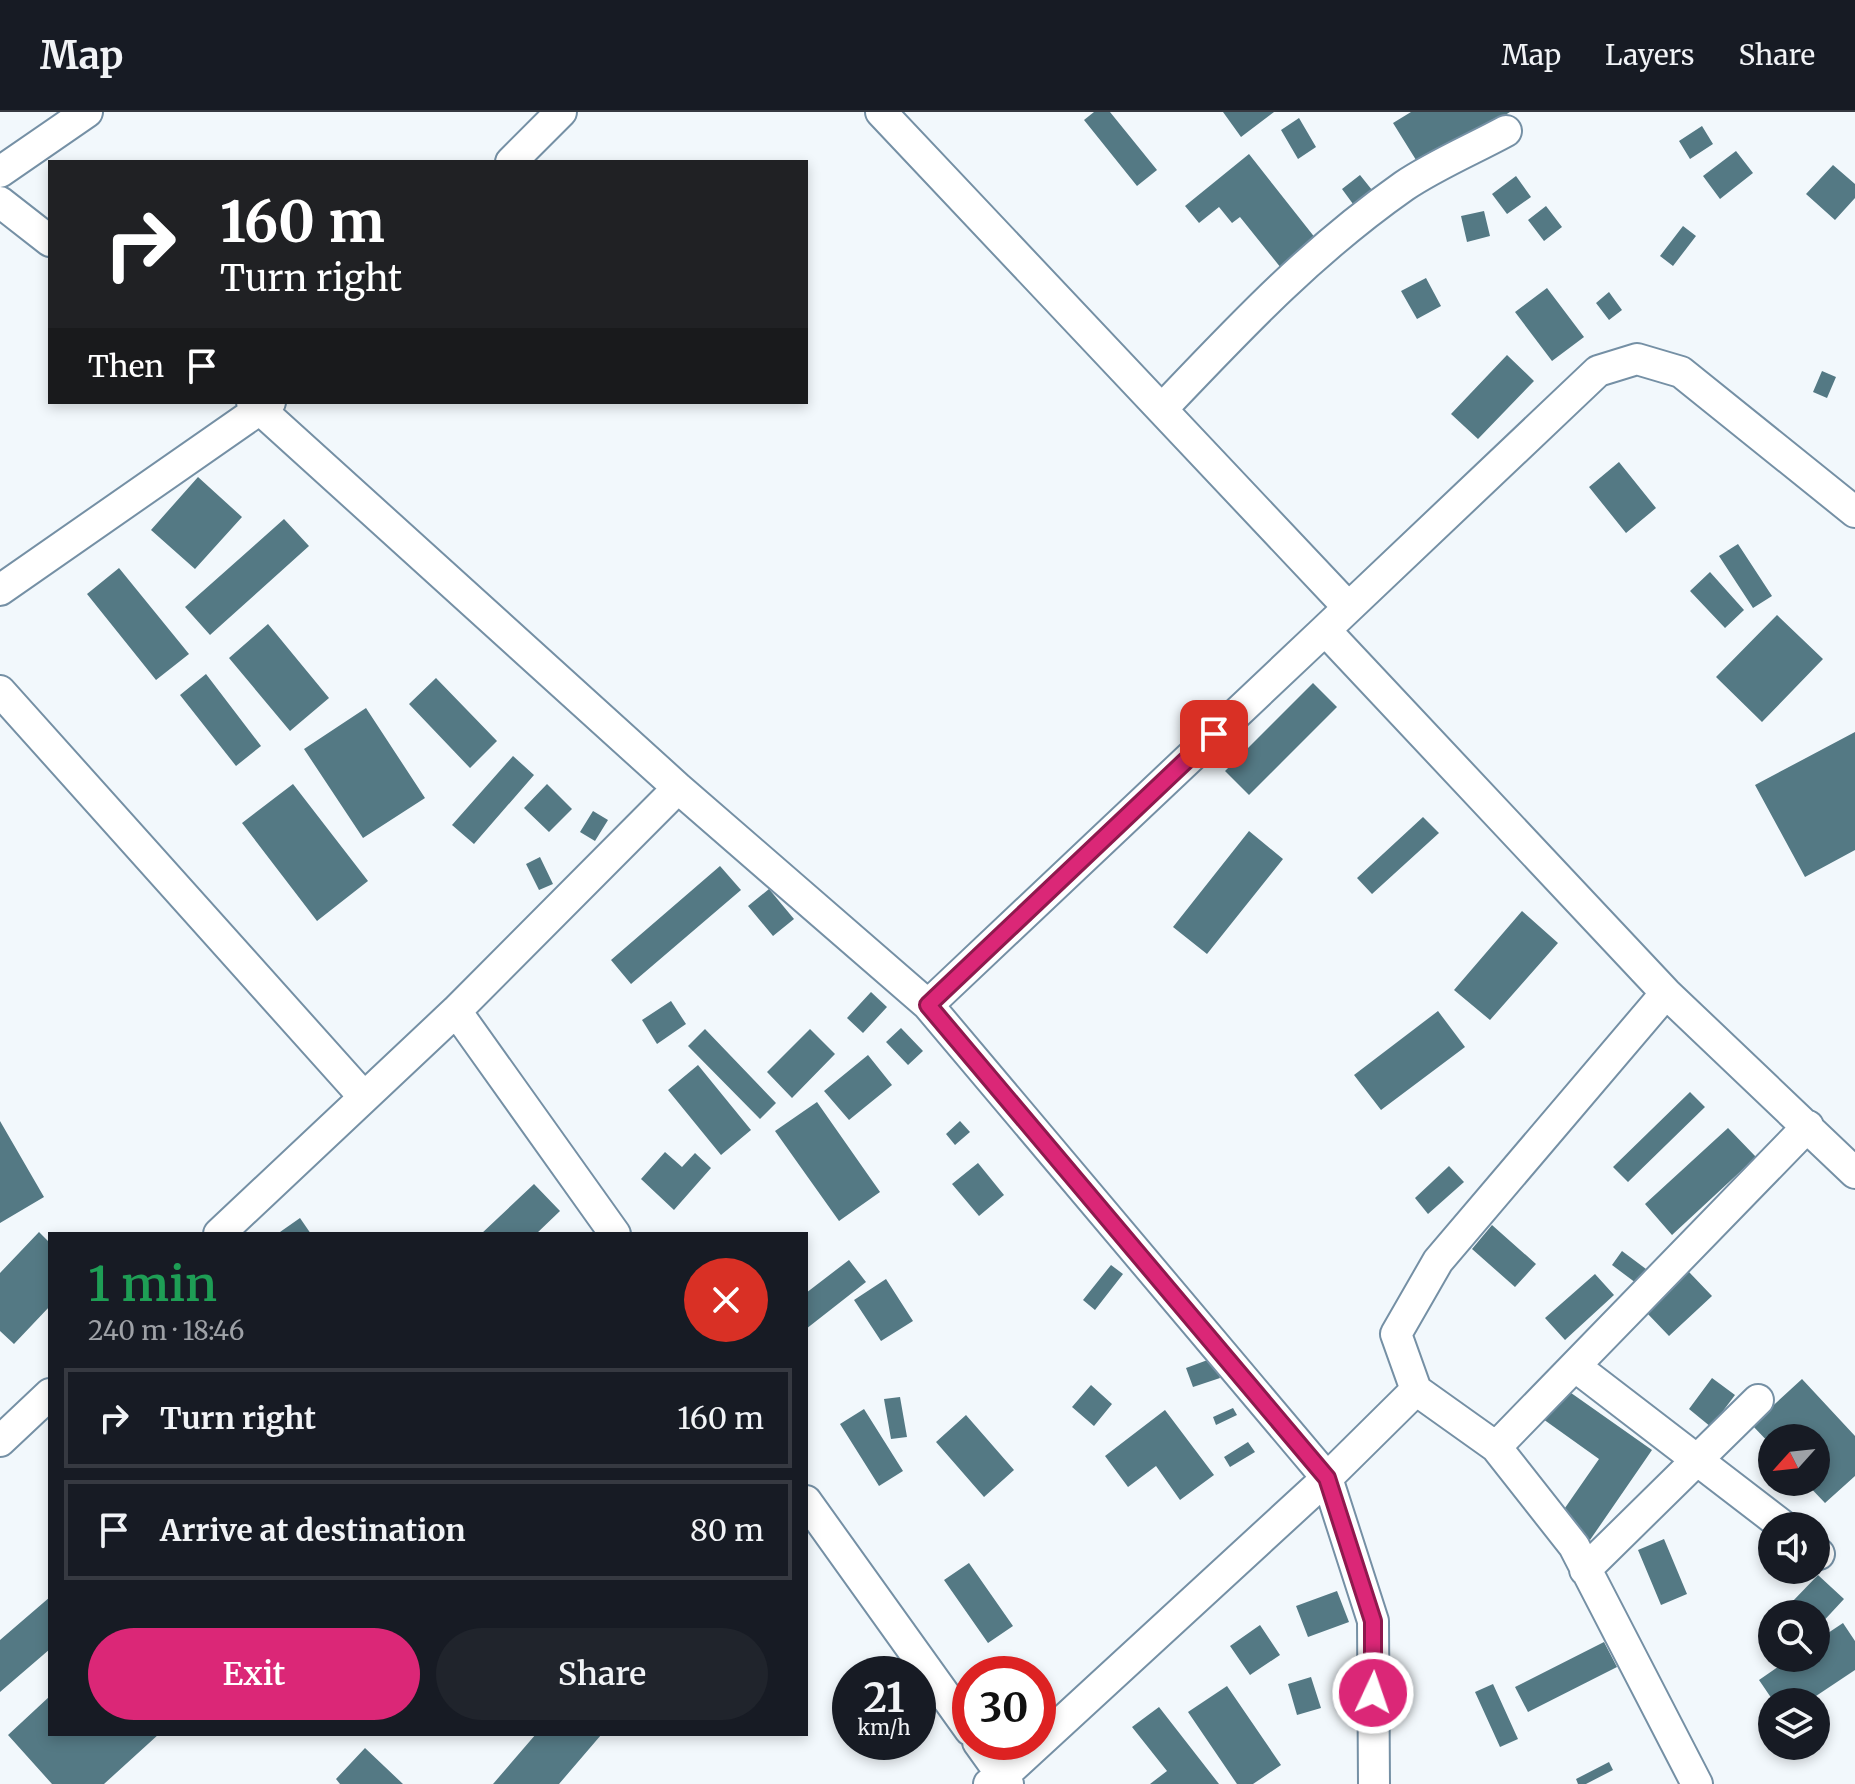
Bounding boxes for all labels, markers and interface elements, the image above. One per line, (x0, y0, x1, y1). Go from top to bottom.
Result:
text: Map (40, 32, 124, 79)
text: Map (1501, 37, 1561, 73)
text: Layers (1605, 37, 1694, 73)
text: Share (1738, 37, 1815, 73)
text: 160 m (220, 187, 385, 257)
icon: right (88, 192, 192, 296)
text: Turn right (220, 256, 402, 301)
icon: arrive (180, 344, 224, 388)
text: Then (88, 347, 164, 385)
pin (1180, 700, 1248, 768)
icon: arrive (1192, 712, 1236, 756)
text: 1 min (88, 1254, 217, 1314)
button: close (684, 1258, 768, 1342)
text: 240 m · 18:46 (88, 1314, 245, 1347)
icon: right (92, 1396, 136, 1440)
text: Turn right (160, 1399, 316, 1437)
text: 160 m (677, 1399, 764, 1437)
north arrow (1758, 1424, 1830, 1496)
map controls (1758, 1424, 1830, 1760)
icon: arrive (92, 1508, 136, 1552)
text: Arrive at destination (160, 1511, 466, 1549)
text: 80 m (690, 1511, 764, 1549)
button: sound (1758, 1512, 1830, 1584)
button: search (1758, 1600, 1830, 1672)
button: Exit (88, 1628, 420, 1720)
button: Share (436, 1628, 768, 1720)
position arrow (1331, 1651, 1415, 1735)
speed limit sign: 30 (952, 1656, 1056, 1760)
text: 21 (864, 1673, 904, 1723)
button: layers (1758, 1688, 1830, 1760)
text: km/h (858, 1715, 910, 1740)

